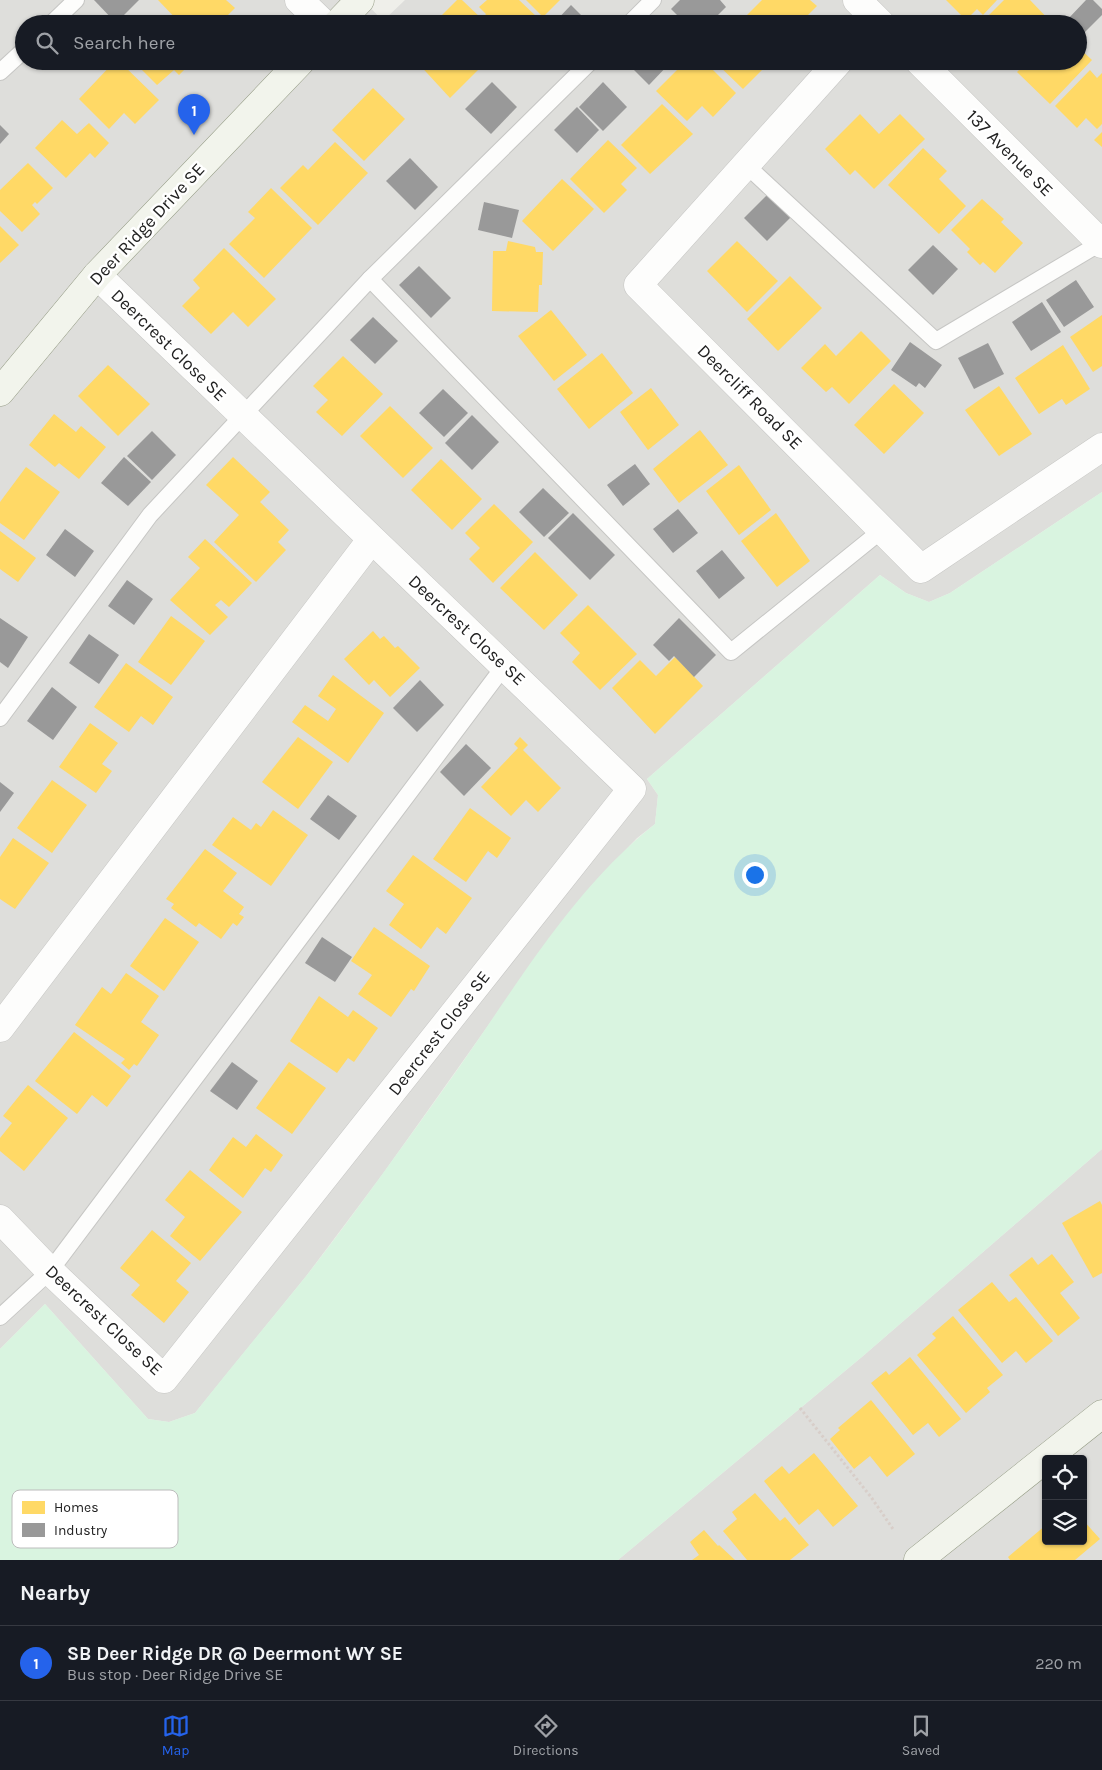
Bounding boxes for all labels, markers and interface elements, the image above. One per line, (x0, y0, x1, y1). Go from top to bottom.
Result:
search box (15, 15, 1087, 70)
icon: search (33, 29, 61, 57)
text: Search here (73, 32, 175, 54)
pin: 1 (178, 94, 210, 135)
street label: 137 Avenue SE (962, 105, 1058, 201)
street label: Deer Ridge Drive SE (85, 158, 209, 290)
street label: Deercrest Close SE (107, 284, 231, 406)
street label: Deercliff Road SE (693, 340, 807, 454)
street label: Deercrest Close SE (404, 570, 530, 690)
your location (742, 862, 768, 888)
street label: Deercrest Close SE (383, 966, 495, 1100)
street label: Deercrest Close SE (41, 1260, 167, 1380)
map controls (1042, 1455, 1087, 1545)
button: locate (1042, 1455, 1087, 1500)
legend (12, 1490, 178, 1548)
text: Homes (54, 1499, 99, 1516)
button: layers (1042, 1500, 1087, 1545)
text: Industry (54, 1522, 108, 1539)
text: Nearby (20, 1581, 90, 1605)
text: SB Deer Ridge DR @ Deermont WY SE (67, 1643, 403, 1665)
text: 1 (33, 1654, 39, 1673)
text: 220 m (1035, 1654, 1082, 1673)
text: Bus stop · Deer Ridge Drive SE (67, 1665, 283, 1684)
tab: Map (162, 1712, 190, 1759)
tab: Directions (513, 1712, 579, 1759)
tab: Saved (902, 1712, 940, 1759)

